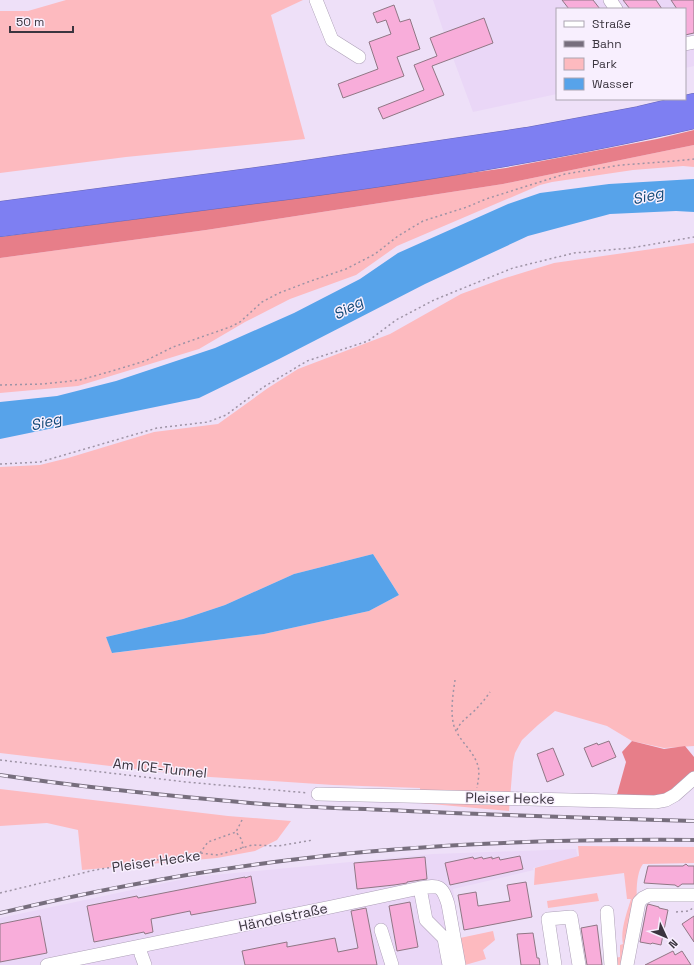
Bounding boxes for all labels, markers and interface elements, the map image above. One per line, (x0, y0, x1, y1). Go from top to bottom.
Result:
scale bar (10, 8, 73, 34)
legend (556, 8, 686, 100)
text: 50 m (16, 14, 44, 30)
text: Straße (592, 16, 631, 32)
text: Bahn (592, 36, 622, 52)
text: Park (592, 56, 617, 72)
text: Wasser (592, 76, 634, 92)
water label: Sieg (630, 182, 667, 208)
water label: Sieg (329, 291, 367, 323)
water label: Sieg (28, 408, 65, 435)
street label: Am ICE-Tunnel (112, 754, 208, 782)
street label: Pleiser Hecke (465, 788, 555, 808)
street label: Pleiser Hecke (110, 846, 202, 876)
street label: Händelstraße (237, 899, 329, 935)
north arrow (646, 917, 686, 957)
text: N (666, 936, 681, 951)

